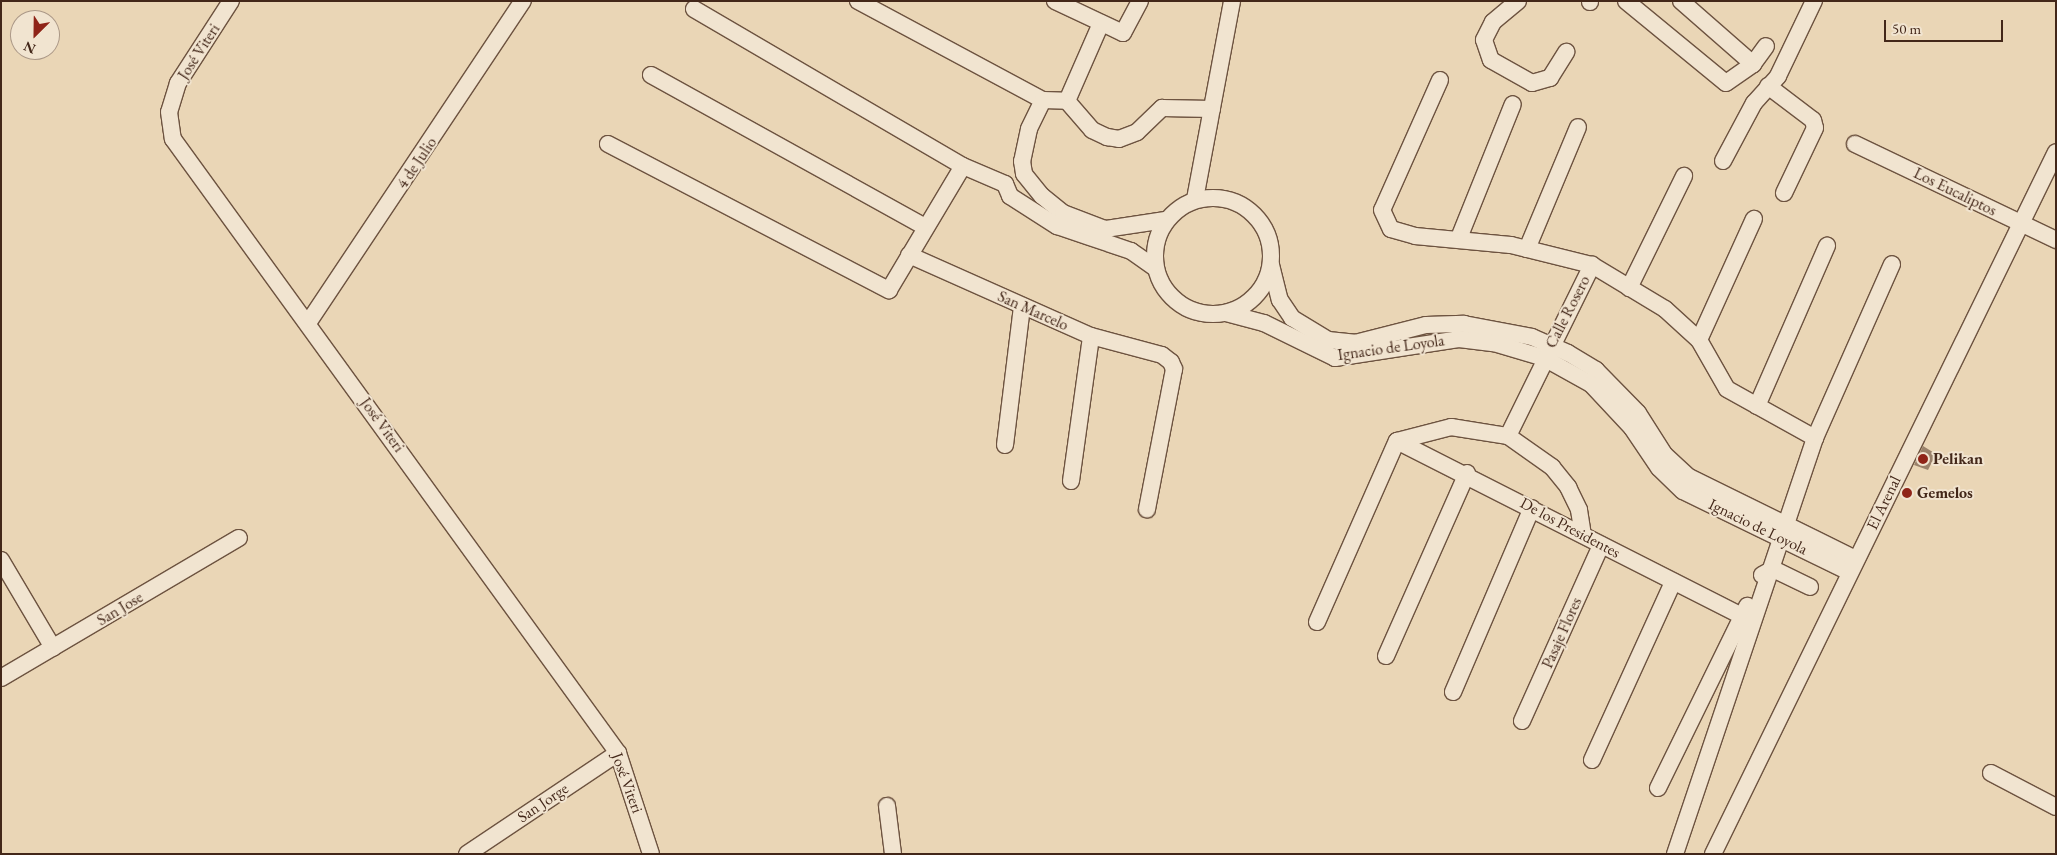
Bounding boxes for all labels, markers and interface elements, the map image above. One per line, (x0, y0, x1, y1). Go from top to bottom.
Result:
north arrow (10, 10, 60, 60)
scale bar (1887, 10, 2006, 42)
text: 50 m (1892, 19, 1921, 38)
street label: José Viteri (174, 20, 224, 84)
text: N (21, 37, 38, 58)
street label: 4 de Julio (393, 134, 441, 192)
street label: Los Eucaliptos (1910, 164, 2000, 220)
street label: Calle Rosero (1542, 273, 1594, 351)
street label: San Marcelo (995, 287, 1071, 335)
street label: Ignacio de Loyola (1336, 331, 1446, 365)
street label: José Viteri (356, 394, 408, 456)
place label: Pelikan (1933, 449, 1983, 469)
marker: Pelikan (1917, 453, 1929, 465)
street label: El Arenal (1863, 473, 1905, 533)
place label: Gemelos (1917, 483, 1973, 503)
marker: Gemelos (1901, 487, 1913, 499)
street label: De los Presidentes (1517, 494, 1623, 562)
street label: Ignacio de Loyola (1705, 495, 1811, 559)
street label: San Jose (94, 588, 146, 630)
street label: Pasaje Flores (1538, 595, 1586, 671)
street label: José Viteri (607, 750, 647, 816)
street label: San Jorge (514, 779, 572, 827)

